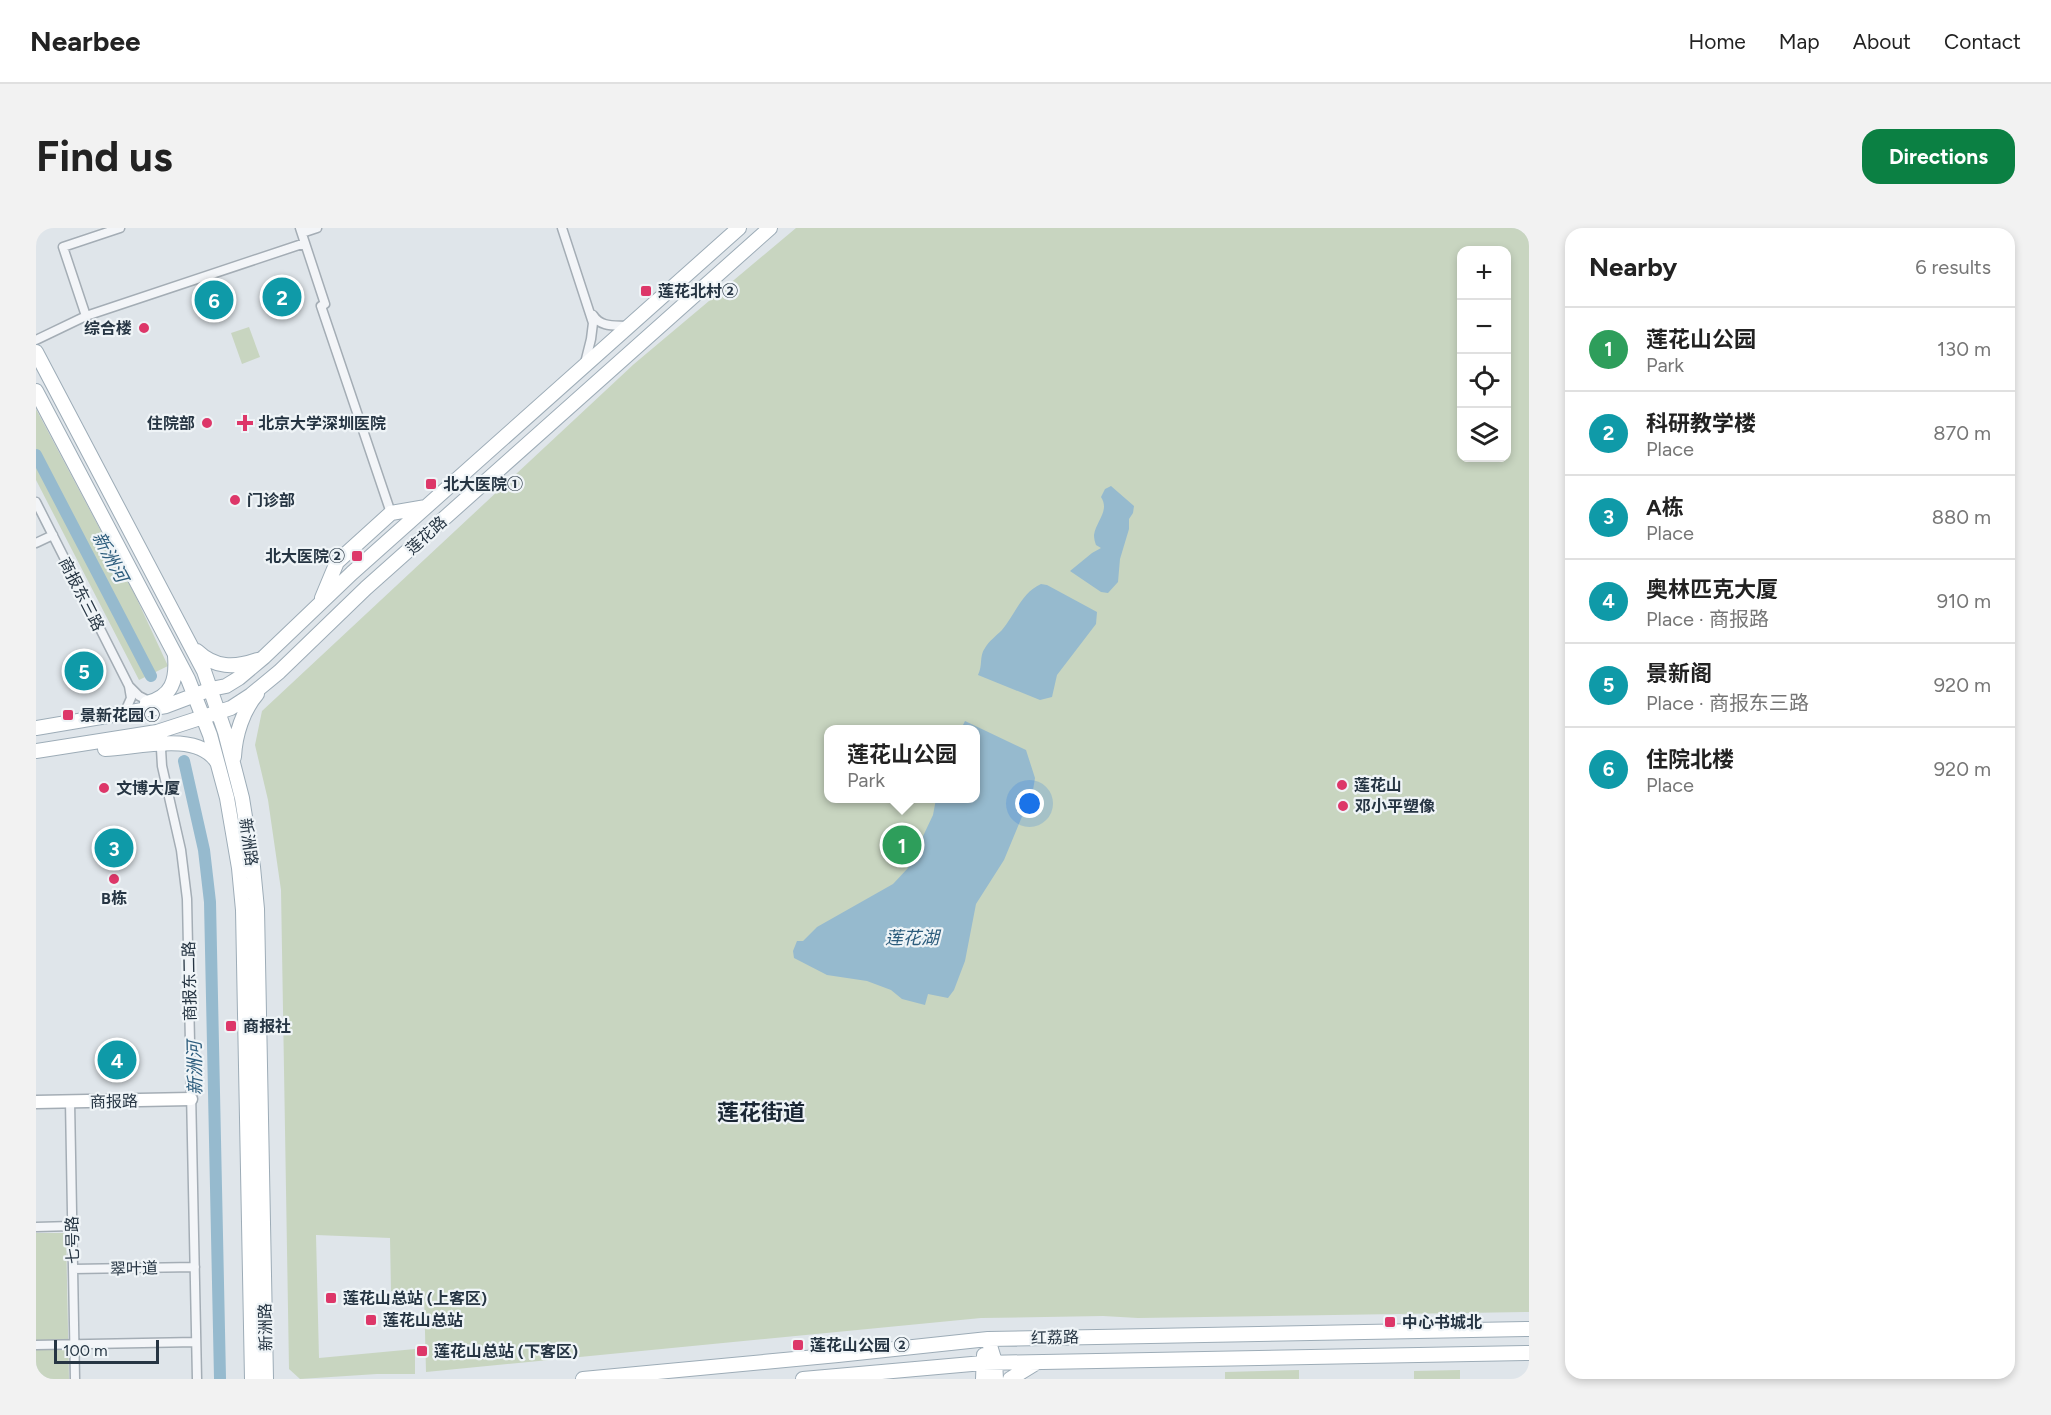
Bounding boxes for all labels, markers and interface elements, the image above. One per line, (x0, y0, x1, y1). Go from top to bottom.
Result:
text: Nearbee (30, 24, 140, 58)
text: Home (1689, 29, 1746, 54)
text: Map (1779, 29, 1820, 54)
text: About (1853, 29, 1911, 54)
text: Contact (1944, 29, 2021, 54)
button: Directions (1862, 129, 2015, 184)
text: Find us (36, 131, 173, 182)
map controls (1457, 246, 1511, 462)
button: + (1457, 246, 1511, 300)
text: Nearby (1589, 251, 1677, 283)
text: 6 results (1915, 255, 1991, 279)
pin: 2 (262, 274, 302, 320)
pin: 6 (194, 278, 234, 322)
place label: 莲花北村② (658, 282, 738, 301)
marker: 莲花北村② (639, 284, 653, 298)
button: − (1457, 300, 1511, 354)
place label: 综合楼 (84, 319, 132, 338)
marker: 综合楼 (137, 321, 151, 335)
text: 莲花山公园 (1646, 326, 1756, 353)
text: 1 (1604, 337, 1613, 361)
text: 130 m (1937, 337, 1991, 361)
text: Park (1646, 353, 1684, 377)
button: locate (1457, 354, 1511, 408)
button: layers (1457, 408, 1511, 462)
text: 科研教学楼 (1646, 410, 1756, 437)
place label: 住院部 (147, 414, 195, 433)
marker: 北京大学深圳医院 (236, 414, 254, 432)
place label: 北京大学深圳医院 (258, 414, 386, 433)
marker: 住院部 (200, 416, 214, 430)
text: 2 (1603, 421, 1614, 445)
text: 870 m (1933, 421, 1991, 445)
text: Place (1646, 437, 1694, 461)
place label: 北大医院① (443, 475, 523, 494)
marker: 北大医院① (424, 477, 438, 491)
place label: 门诊部 (247, 491, 295, 510)
marker: 门诊部 (228, 493, 242, 507)
text: A栋 (1646, 494, 1684, 521)
text: 3 (1603, 505, 1614, 529)
text: 880 m (1932, 505, 1991, 529)
street label: 莲花路 (402, 512, 451, 558)
text: Place (1646, 521, 1694, 545)
water label: 新洲河 (88, 528, 134, 589)
place label: 北大医院② (265, 547, 345, 566)
marker: 北大医院② (350, 549, 364, 563)
street label: 商报东三路 (55, 554, 108, 634)
text: 奥林匹克大厦 (1646, 576, 1778, 603)
text: 4 (1602, 589, 1615, 613)
text: 910 m (1937, 589, 1991, 613)
text: Place · 商报路 (1646, 607, 1769, 631)
pin: 5 (64, 648, 104, 694)
text: 景新阁 (1646, 660, 1712, 687)
text: 5 (1603, 673, 1614, 697)
text: 920 m (1934, 673, 1991, 697)
text: Place · 商报东三路 (1646, 691, 1809, 715)
place label: 景新花园① (80, 706, 160, 725)
marker: 景新花园① (61, 708, 75, 722)
popup (824, 725, 980, 803)
text: 莲花山公园 (847, 741, 957, 768)
text: 住院北楼 (1646, 746, 1734, 773)
text: 6 (1603, 757, 1614, 781)
text: 920 m (1934, 757, 1991, 781)
text: Park (847, 768, 885, 792)
text: Place (1646, 773, 1694, 797)
place label: 莲花山 (1354, 776, 1402, 795)
marker: 莲花山 (1335, 778, 1349, 792)
place label: 文博大厦 (116, 779, 180, 798)
marker: 文博大厦 (97, 781, 111, 795)
your location (1015, 789, 1044, 818)
place label: 邓小平塑像 (1355, 797, 1435, 816)
marker: 邓小平塑像 (1336, 799, 1350, 813)
street label: 新洲路 (236, 817, 261, 867)
pin: 1 (882, 822, 922, 868)
pin: 3 (94, 826, 134, 870)
marker: B栋 (107, 872, 121, 886)
place label: B栋 (101, 889, 127, 908)
water label: 莲花湖 (885, 927, 942, 949)
street label: 商报东二路 (179, 941, 200, 1021)
place label: 商报社 (243, 1017, 291, 1036)
marker: 商报社 (224, 1019, 238, 1033)
pin: 4 (98, 1038, 136, 1082)
water label: 新洲河 (183, 1038, 206, 1095)
street label: 商报路 (90, 1092, 138, 1111)
district label: 莲花街道 (717, 1099, 805, 1126)
street label: 七号路 (63, 1216, 82, 1264)
street label: 翠叶道 (110, 1259, 158, 1278)
place label: 莲花山总站 (上客区) (343, 1289, 487, 1308)
marker: 莲花山总站 (上客区) (324, 1291, 338, 1305)
street label: 新洲路 (256, 1303, 275, 1351)
place label: 莲花山总站 (383, 1311, 463, 1330)
marker: 莲花山总站 (364, 1313, 378, 1327)
place label: 中心书城北 (1402, 1313, 1482, 1332)
marker: 中心书城北 (1383, 1315, 1397, 1329)
street label: 红荔路 (1031, 1328, 1079, 1347)
place label: 莲花山公园 ② (810, 1336, 910, 1355)
scale bar (54, 1337, 159, 1364)
marker: 莲花山公园 ② (791, 1338, 805, 1352)
text: 100 m (63, 1341, 108, 1360)
place label: 莲花山总站 (下客区) (434, 1342, 578, 1361)
marker: 莲花山总站 (下客区) (415, 1344, 429, 1358)

